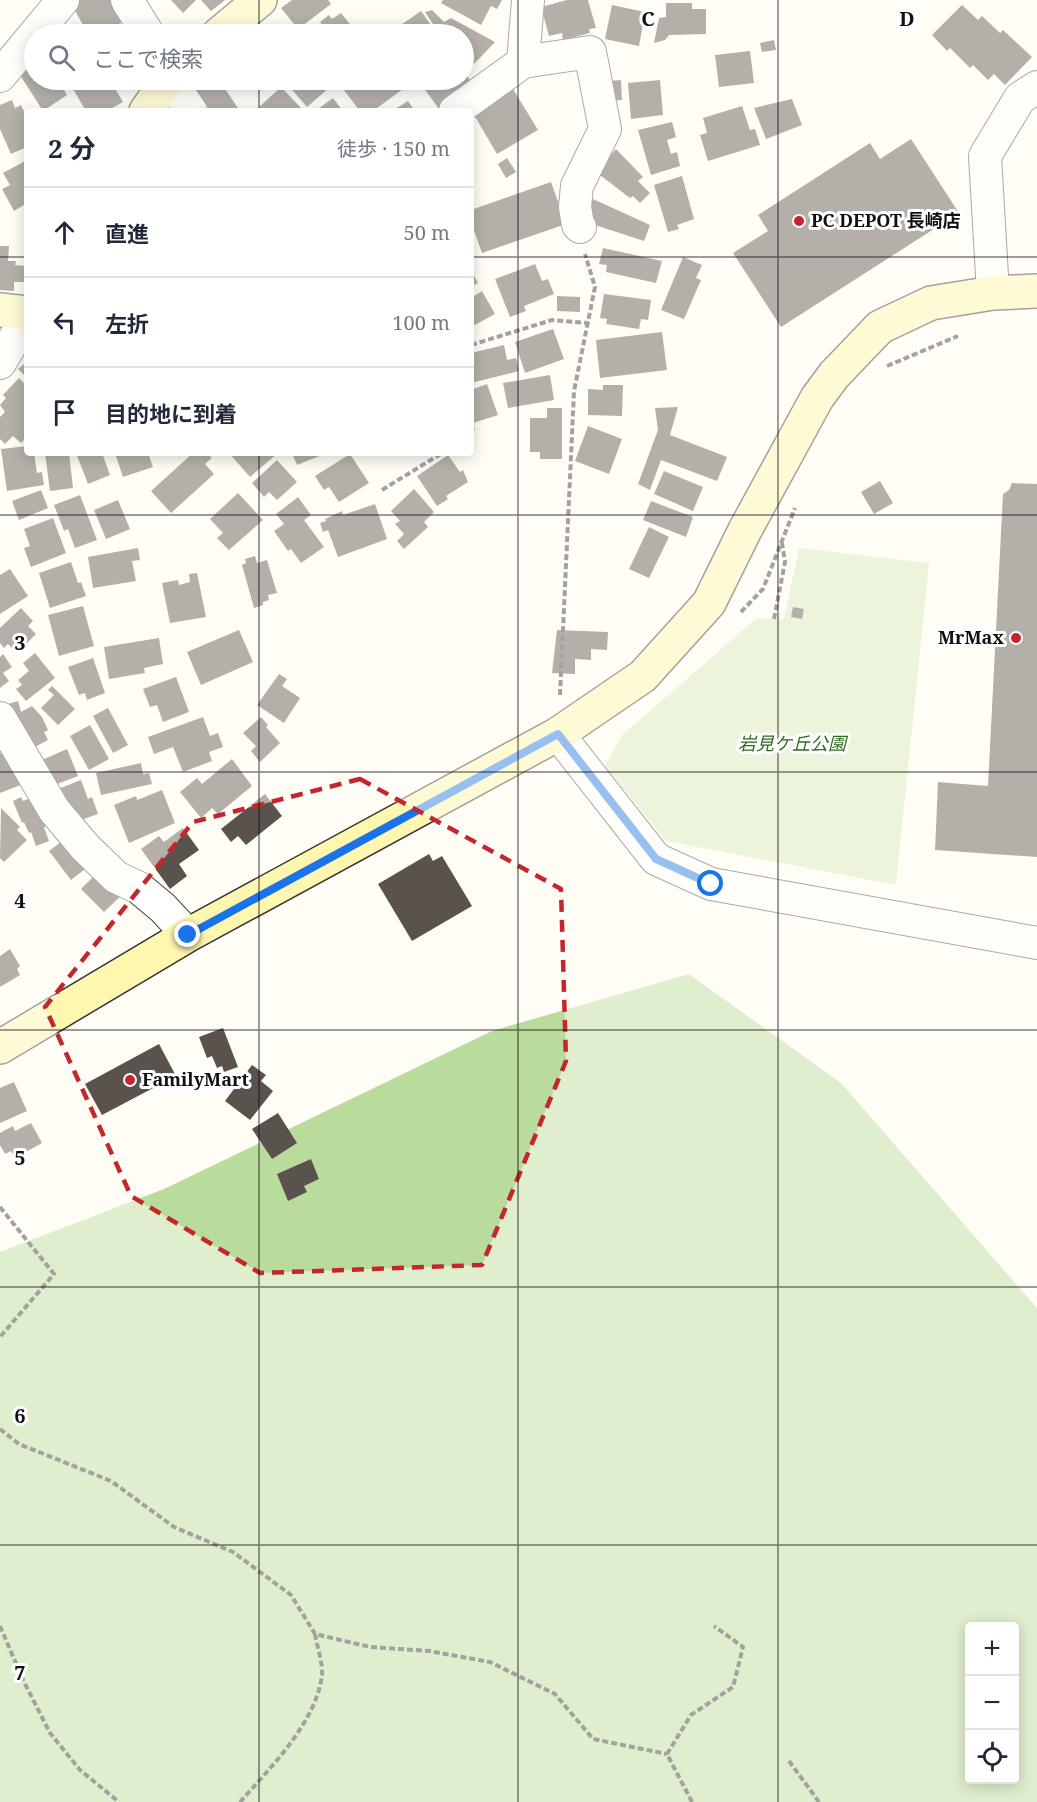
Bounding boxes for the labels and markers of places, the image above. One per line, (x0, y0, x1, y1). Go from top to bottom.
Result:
place label: PC DEPOT 長崎店 (811, 208, 961, 232)
marker: PC DEPOT 長崎店 (792, 214, 806, 228)
place label: MrMax (938, 625, 1004, 649)
marker: MrMax (1009, 631, 1023, 645)
place label: FamilyMart (142, 1067, 249, 1091)
marker: FamilyMart (123, 1073, 137, 1087)

